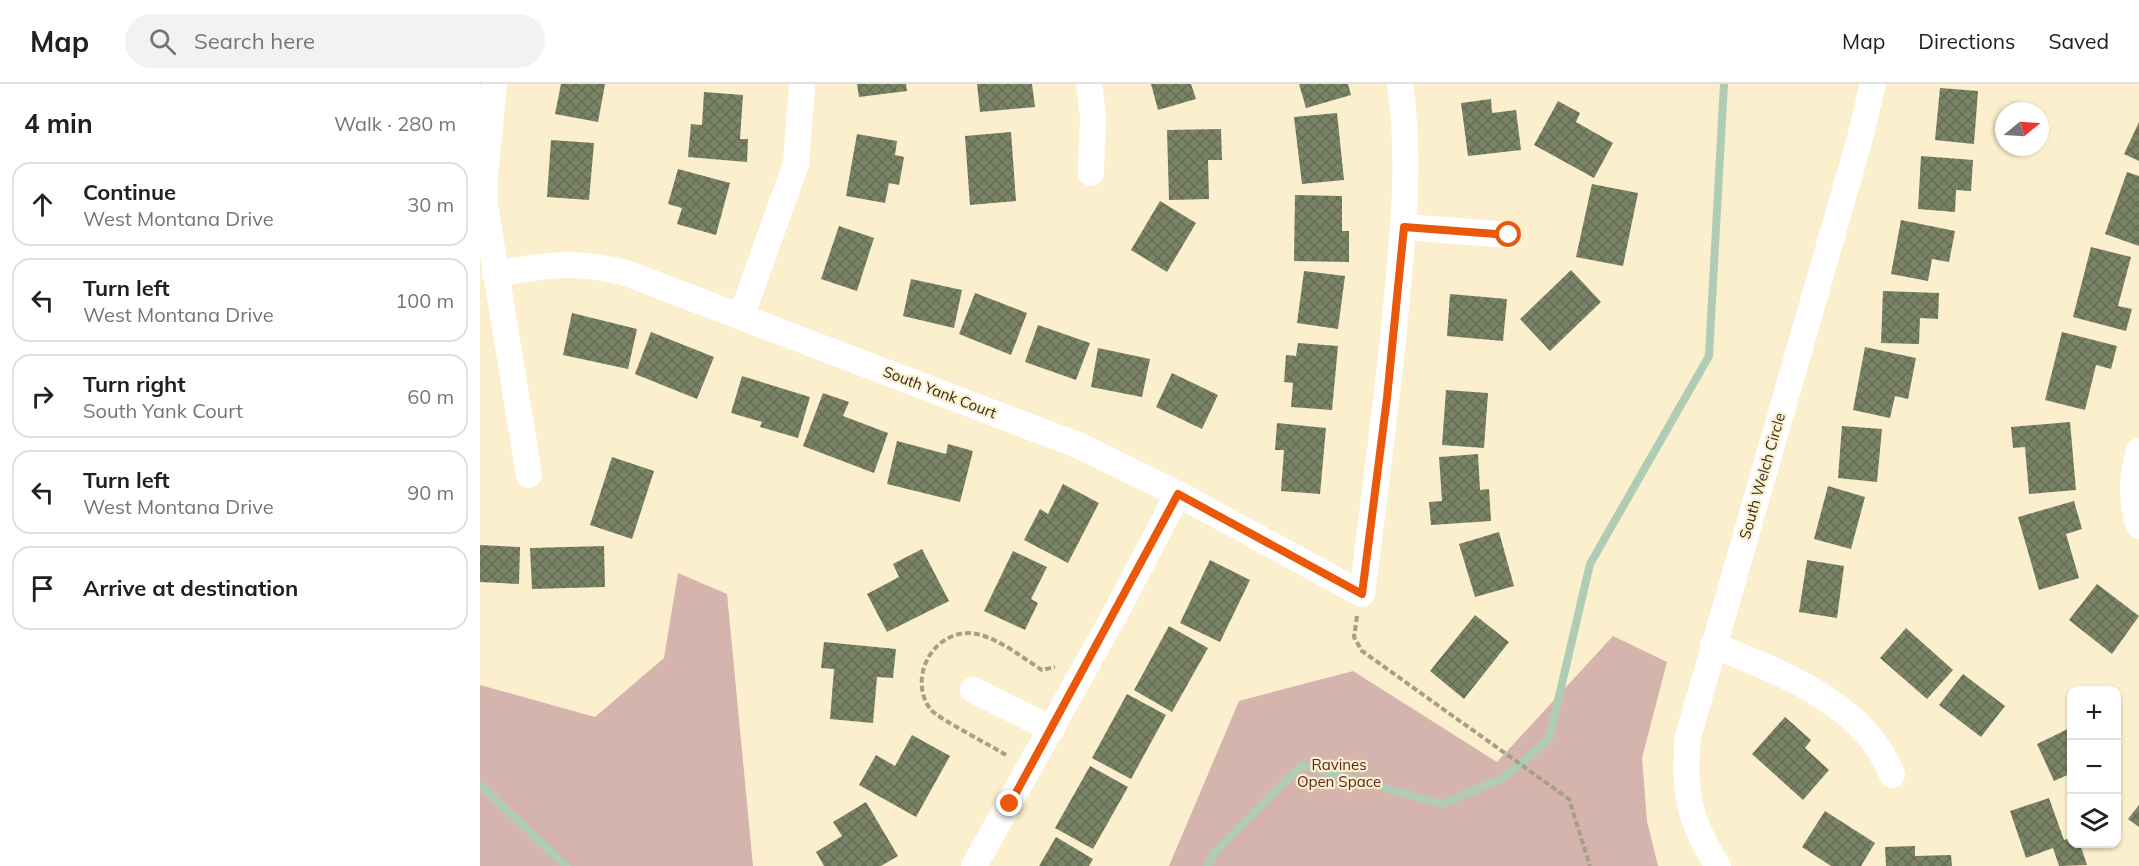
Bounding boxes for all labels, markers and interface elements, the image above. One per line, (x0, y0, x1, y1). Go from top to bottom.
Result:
search box (125, 14, 545, 68)
text: Map (30, 24, 89, 59)
icon: search (146, 25, 179, 58)
text: Search here (194, 27, 315, 55)
text: Map (1842, 28, 1885, 54)
text: Directions (1918, 28, 2015, 54)
text: Saved (2048, 28, 2109, 54)
north arrow (1995, 102, 2049, 156)
text: 4 min (24, 107, 93, 140)
text: Walk · 280 m (334, 111, 456, 136)
text: Continue (83, 178, 176, 206)
icon: ahead (26, 188, 59, 221)
text: 30 m (407, 192, 454, 217)
text: West Montana Drive (83, 206, 274, 231)
route start (1495, 221, 1521, 247)
text: Turn left (83, 274, 170, 302)
icon: left (26, 284, 59, 317)
text: 100 m (395, 288, 454, 313)
text: West Montana Drive (83, 302, 274, 327)
street label: South Yank Court (881, 362, 999, 422)
text: Turn right (83, 370, 186, 398)
icon: right (26, 380, 59, 413)
text: 60 m (407, 384, 454, 409)
text: South Yank Court (83, 398, 243, 423)
street label: South Welch Circle (1735, 411, 1789, 541)
text: Turn left (83, 466, 170, 494)
icon: left (26, 476, 59, 509)
text: 90 m (407, 480, 454, 505)
text: West Montana Drive (83, 494, 274, 519)
icon: arrive (26, 572, 59, 605)
text: Arrive at destination (83, 574, 298, 602)
map controls (2067, 686, 2121, 848)
button: + (2067, 686, 2121, 740)
button: − (2067, 740, 2121, 794)
park label: Ravines Open Space (1297, 755, 1381, 791)
route end (996, 790, 1022, 816)
button: layers (2067, 794, 2121, 848)

